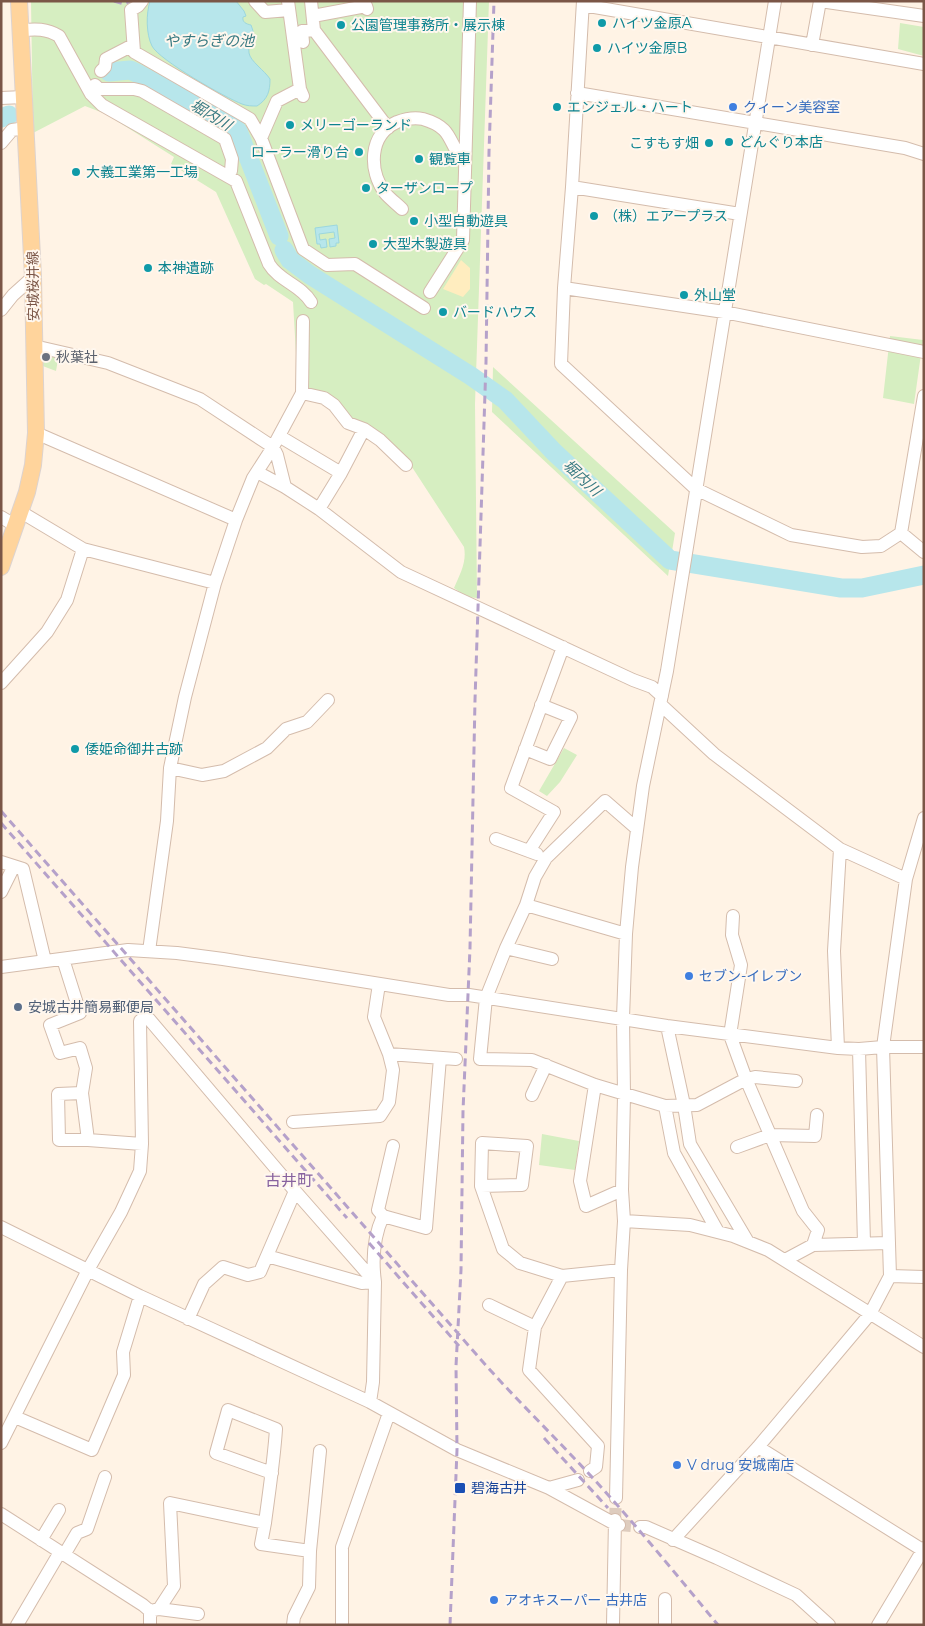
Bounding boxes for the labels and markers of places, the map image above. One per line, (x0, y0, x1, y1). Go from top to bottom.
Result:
place label: ハイツ金原A (612, 14, 693, 32)
place label: 公園管理事務所・展示棟 (351, 16, 505, 34)
marker: ハイツ金原A (596, 17, 608, 29)
marker: 公園管理事務所・展示棟 (335, 19, 347, 31)
place label: ハイツ金原B (607, 39, 687, 57)
marker: ハイツ金原B (591, 42, 603, 54)
place label: エンジェル・ハート (567, 98, 693, 116)
place label: クィーン美容室 (743, 98, 840, 116)
marker: エンジェル・ハート (551, 101, 563, 113)
marker: クィーン美容室 (727, 101, 739, 113)
place label: メリーゴーランド (300, 116, 412, 134)
marker: メリーゴーランド (284, 119, 296, 131)
place label: どんぐり本店 (739, 133, 823, 151)
place label: こすもす畑 (629, 134, 699, 152)
marker: どんぐり本店 (723, 136, 735, 148)
marker: こすもす畑 (703, 137, 715, 149)
place label: ローラー滑り台 (251, 143, 349, 161)
marker: ローラー滑り台 (353, 146, 365, 158)
place label: 観覧車 (429, 150, 471, 168)
marker: 観覧車 (413, 153, 425, 165)
place label: 大義工業第一工場 (86, 163, 198, 181)
marker: 大義工業第一工場 (70, 166, 82, 178)
place label: ターザンロープ (376, 179, 473, 197)
marker: ターザンロープ (360, 182, 372, 194)
place label: （株）エアープラス (604, 207, 728, 225)
marker: （株）エアープラス (588, 210, 600, 222)
place label: 小型自動遊具 (424, 212, 508, 230)
marker: 小型自動遊具 (408, 215, 420, 227)
place label: 大型木製遊具 (383, 235, 467, 253)
marker: 大型木製遊具 (367, 238, 379, 250)
place label: 本神遺跡 (158, 259, 214, 277)
marker: 本神遺跡 (142, 262, 154, 274)
place label: 外山堂 (694, 286, 736, 304)
marker: 外山堂 (678, 289, 690, 301)
place label: バードハウス (453, 303, 537, 321)
marker: バードハウス (437, 306, 449, 318)
place label: 秋葉社 (56, 348, 98, 366)
marker: 秋葉社 (40, 351, 52, 363)
place label: 倭姫命御井古跡 (85, 740, 183, 758)
marker: 倭姫命御井古跡 (69, 743, 81, 755)
place label: セブン-イレブン (699, 967, 802, 985)
marker: セブン-イレブン (683, 970, 695, 982)
place label: 安城古井簡易郵便局 (28, 998, 154, 1016)
marker: 安城古井簡易郵便局 (12, 1001, 24, 1013)
place label: V drug 安城南店 (687, 1456, 794, 1474)
marker: V drug 安城南店 (671, 1459, 683, 1471)
place label: 碧海古井 (471, 1479, 527, 1497)
marker: 碧海古井 (453, 1481, 467, 1495)
place label: アオキスーパー 古井店 (504, 1591, 647, 1609)
marker: アオキスーパー 古井店 (488, 1594, 500, 1606)

